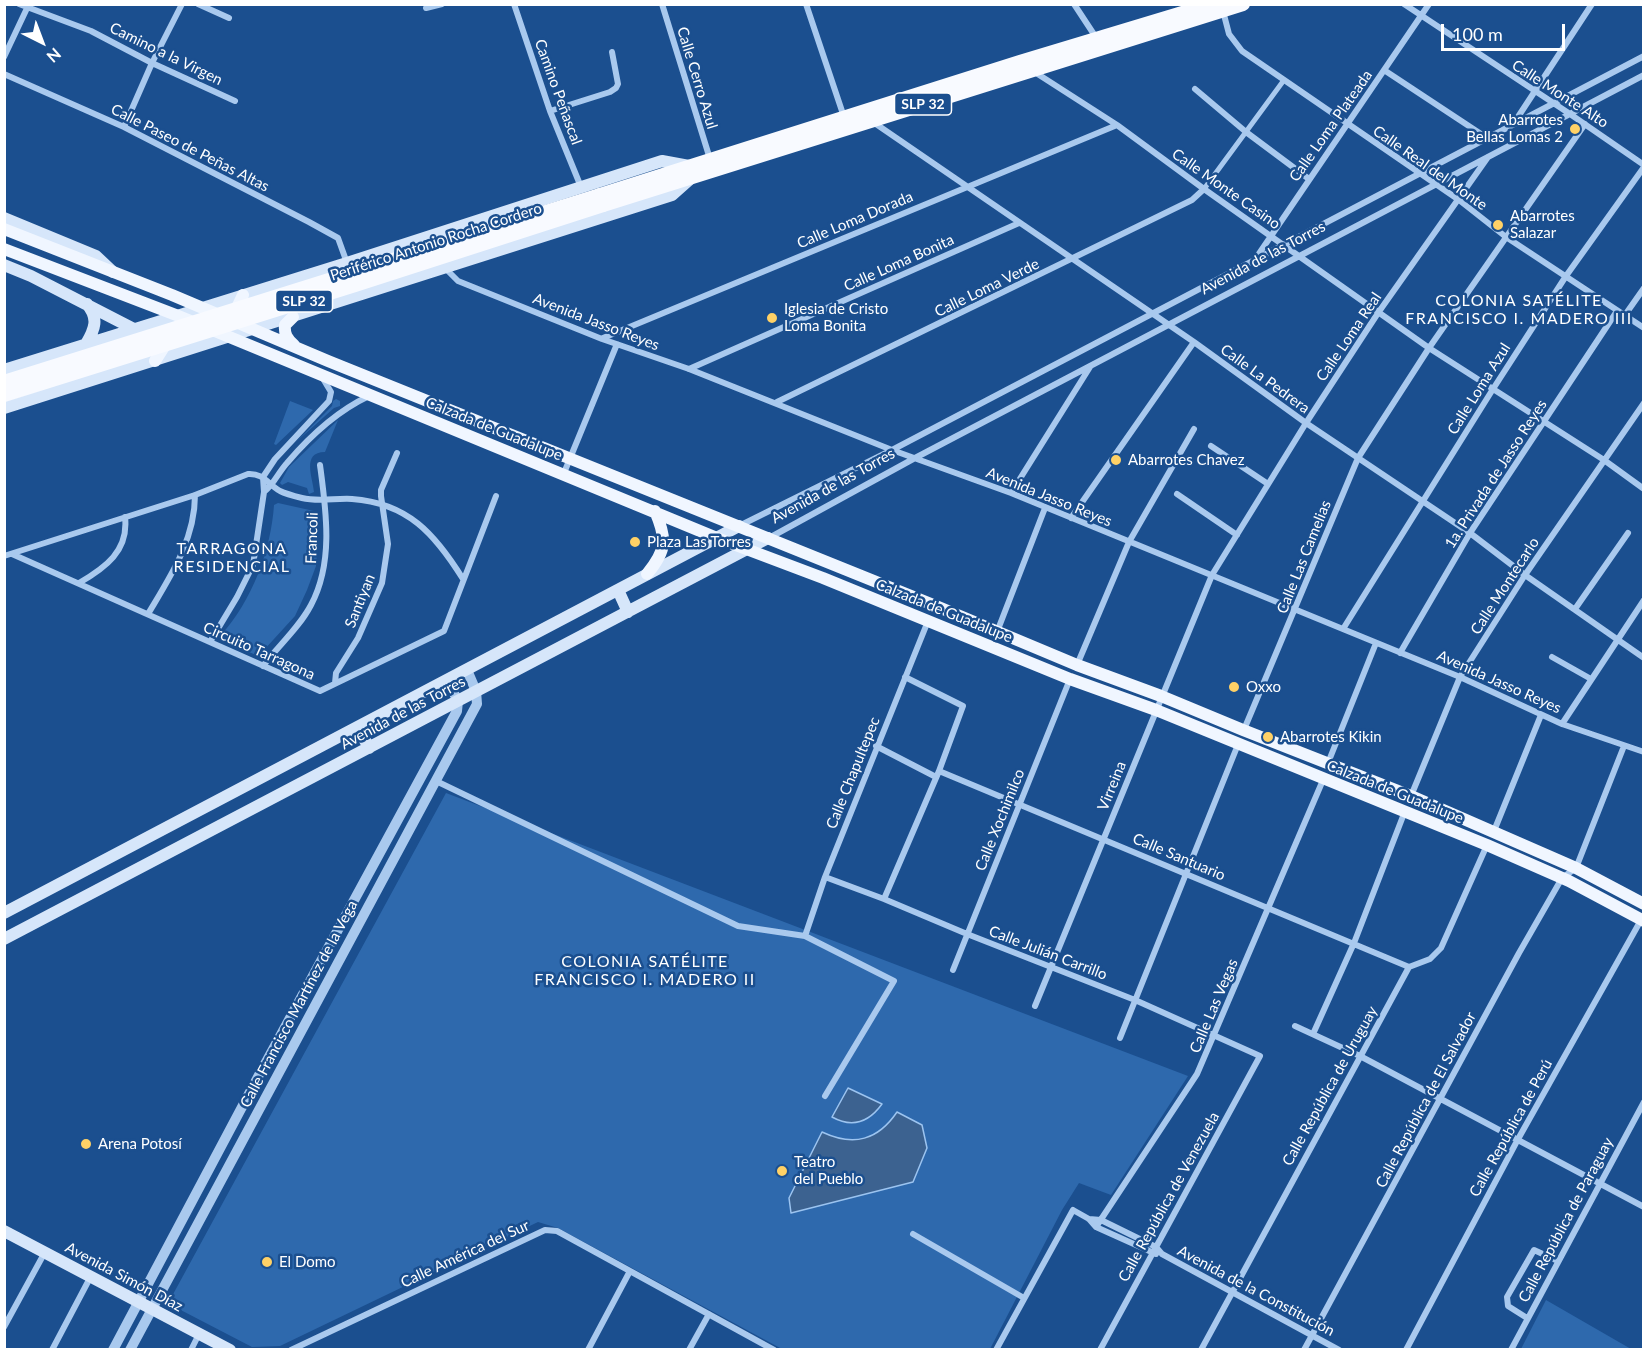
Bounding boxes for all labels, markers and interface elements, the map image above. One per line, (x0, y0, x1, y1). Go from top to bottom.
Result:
north arrow (12, 12, 72, 72)
scale bar (1444, 12, 1568, 50)
street label: Camino a la Virgen (107, 19, 225, 89)
text: 100 m (1452, 23, 1503, 45)
street label: Calle Cerro Azul (673, 25, 721, 131)
street label: Camino Peñascal (531, 37, 585, 147)
text: N (43, 45, 65, 67)
street label: Calle Monte Alto (1508, 56, 1612, 132)
street label: Calle Loma Plateada (1286, 67, 1376, 185)
road number: SLP 32 (894, 93, 952, 115)
street label: Calle Paseo de Peñas Altas (108, 100, 272, 196)
place label: Abarrotes Bellas Lomas 2 (1466, 111, 1563, 146)
street label: Calle Real del Monte (1369, 122, 1491, 214)
marker: Abarrotes Bellas Lomas 2 (1568, 122, 1582, 136)
street label: Calle Monte Casino (1168, 145, 1284, 233)
street label: Calle Loma Dorada (794, 187, 916, 253)
street label: Periférico Antonio Rocha Cordero (328, 199, 544, 285)
place label: Abarrotes Salazar (1510, 207, 1575, 242)
street label: Avenida de las Torres (1198, 217, 1328, 299)
marker: Abarrotes Salazar (1491, 218, 1505, 232)
street label: Calle Loma Bonita (841, 231, 957, 295)
street label: Calle Loma Verde (932, 255, 1042, 321)
street label: Calle Loma Real (1313, 289, 1385, 385)
road number: SLP 32 (276, 290, 332, 312)
street label: Avenida Jasso Reyes (530, 290, 662, 354)
district label: COLONIA SATÉLITE FRANCISCO I. MADERO III (1405, 291, 1633, 329)
place label: Iglesia de Cristo Loma Bonita (784, 300, 888, 335)
marker: Iglesia de Cristo Loma Bonita (765, 311, 779, 325)
street label: Calle Loma Azul (1444, 340, 1514, 438)
street label: Calle La Pedrera (1217, 341, 1313, 417)
street label: Calzada de Guadalupe (423, 393, 565, 465)
street label: 1a. Privada de Jasso Reyes (1441, 396, 1551, 552)
street label: Avenida de las Torres (768, 445, 898, 527)
place label: Abarrotes Chavez (1128, 451, 1244, 469)
marker: Abarrotes Chavez (1109, 453, 1123, 467)
street label: Avenida Jasso Reyes (983, 464, 1115, 530)
street label: Calle Las Camelias (1273, 498, 1335, 616)
street label: Francoli (302, 512, 322, 564)
place label: Plaza Las Torres (647, 533, 751, 551)
street label: Calle Montecarlo (1467, 534, 1543, 638)
marker: Plaza Las Torres (628, 535, 642, 549)
district label: TARRAGONA RESIDENCIAL (174, 539, 290, 577)
street label: Santiyan (341, 571, 379, 631)
street label: Calzada de Guadalupe (873, 575, 1015, 647)
street label: Circuito Tarragona (200, 618, 318, 684)
street label: Avenida Jasso Reyes (1434, 647, 1564, 717)
street label: Avenida de las Torres (338, 672, 468, 754)
place label: Oxxo (1246, 678, 1281, 696)
marker: Oxxo (1227, 680, 1241, 694)
street label: Calle Chapultepec (822, 714, 884, 832)
place label: Abarrotes Kikin (1280, 728, 1382, 746)
marker: Abarrotes Kikin (1261, 730, 1275, 744)
street label: Calzada de Guadalupe (1324, 756, 1466, 828)
street label: Virreina (1094, 759, 1130, 813)
street label: Calle Xochimilco (971, 767, 1029, 873)
street label: Calle Santuario (1130, 829, 1228, 885)
street label: Calle Francisco Martínez de la Vega (237, 897, 361, 1111)
street label: Calle Julián Carrillo (986, 922, 1110, 984)
district label: COLONIA SATÉLITE FRANCISCO I. MADERO II (534, 952, 756, 990)
street label: Calle Las Vegas (1186, 956, 1242, 1056)
street label: Calle República de Uruguay (1279, 1003, 1381, 1169)
street label: Calle República de El Salvador (1372, 1009, 1480, 1191)
street label: Calle República de Perú (1466, 1056, 1556, 1200)
street label: Calle República de Venezuela (1115, 1109, 1223, 1285)
street label: Calle República de Paraguay (1515, 1134, 1617, 1306)
place label: Arena Potosí (98, 1135, 182, 1153)
marker: Arena Potosí (79, 1137, 93, 1151)
place label: Teatro del Pueblo (794, 1153, 863, 1188)
marker: Teatro del Pueblo (775, 1164, 789, 1178)
street label: Calle América del Sur (398, 1216, 532, 1292)
street label: Avenida Simón Díaz (62, 1238, 186, 1316)
street label: Avenida de la Constitución (1174, 1242, 1338, 1340)
place label: El Domo (279, 1253, 336, 1271)
marker: El Domo (260, 1255, 274, 1269)

